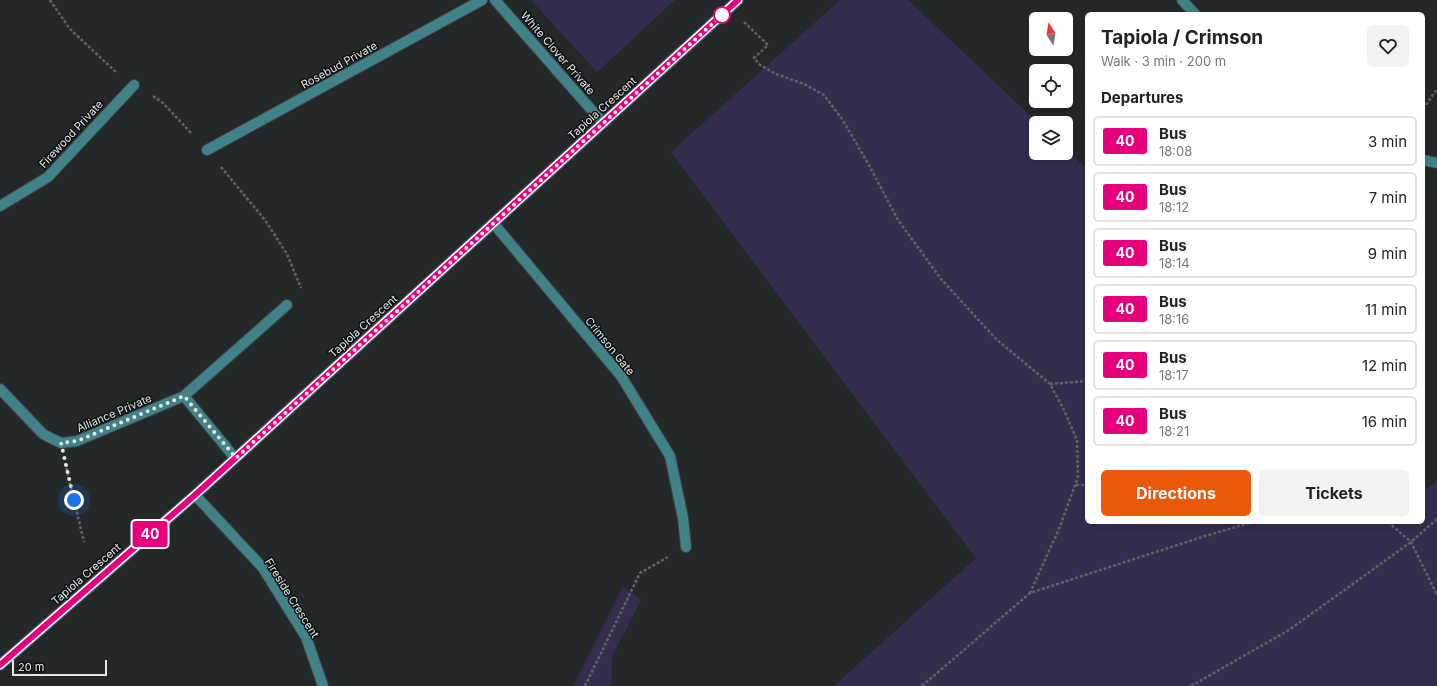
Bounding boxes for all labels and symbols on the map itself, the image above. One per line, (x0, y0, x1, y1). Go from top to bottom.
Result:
unlabelled marker (713, 6, 731, 24)
street label: White Clover Private (518, 8, 598, 98)
north arrow (1029, 12, 1073, 56)
street label: Rosebud Private (298, 38, 380, 92)
street label: Tapiola Crescent (565, 73, 639, 142)
street label: Firewood Private (36, 97, 106, 171)
street label: Tapiola Crescent (326, 291, 400, 360)
street label: Crimson Gate (582, 314, 638, 378)
street label: Alliance Private (74, 391, 154, 435)
your location (64, 490, 84, 510)
line badge: 40 (132, 521, 168, 547)
street label: Tapiola Crescent (48, 540, 124, 608)
street label: Fireside Crescent (262, 556, 322, 641)
scale bar (12, 658, 107, 677)

